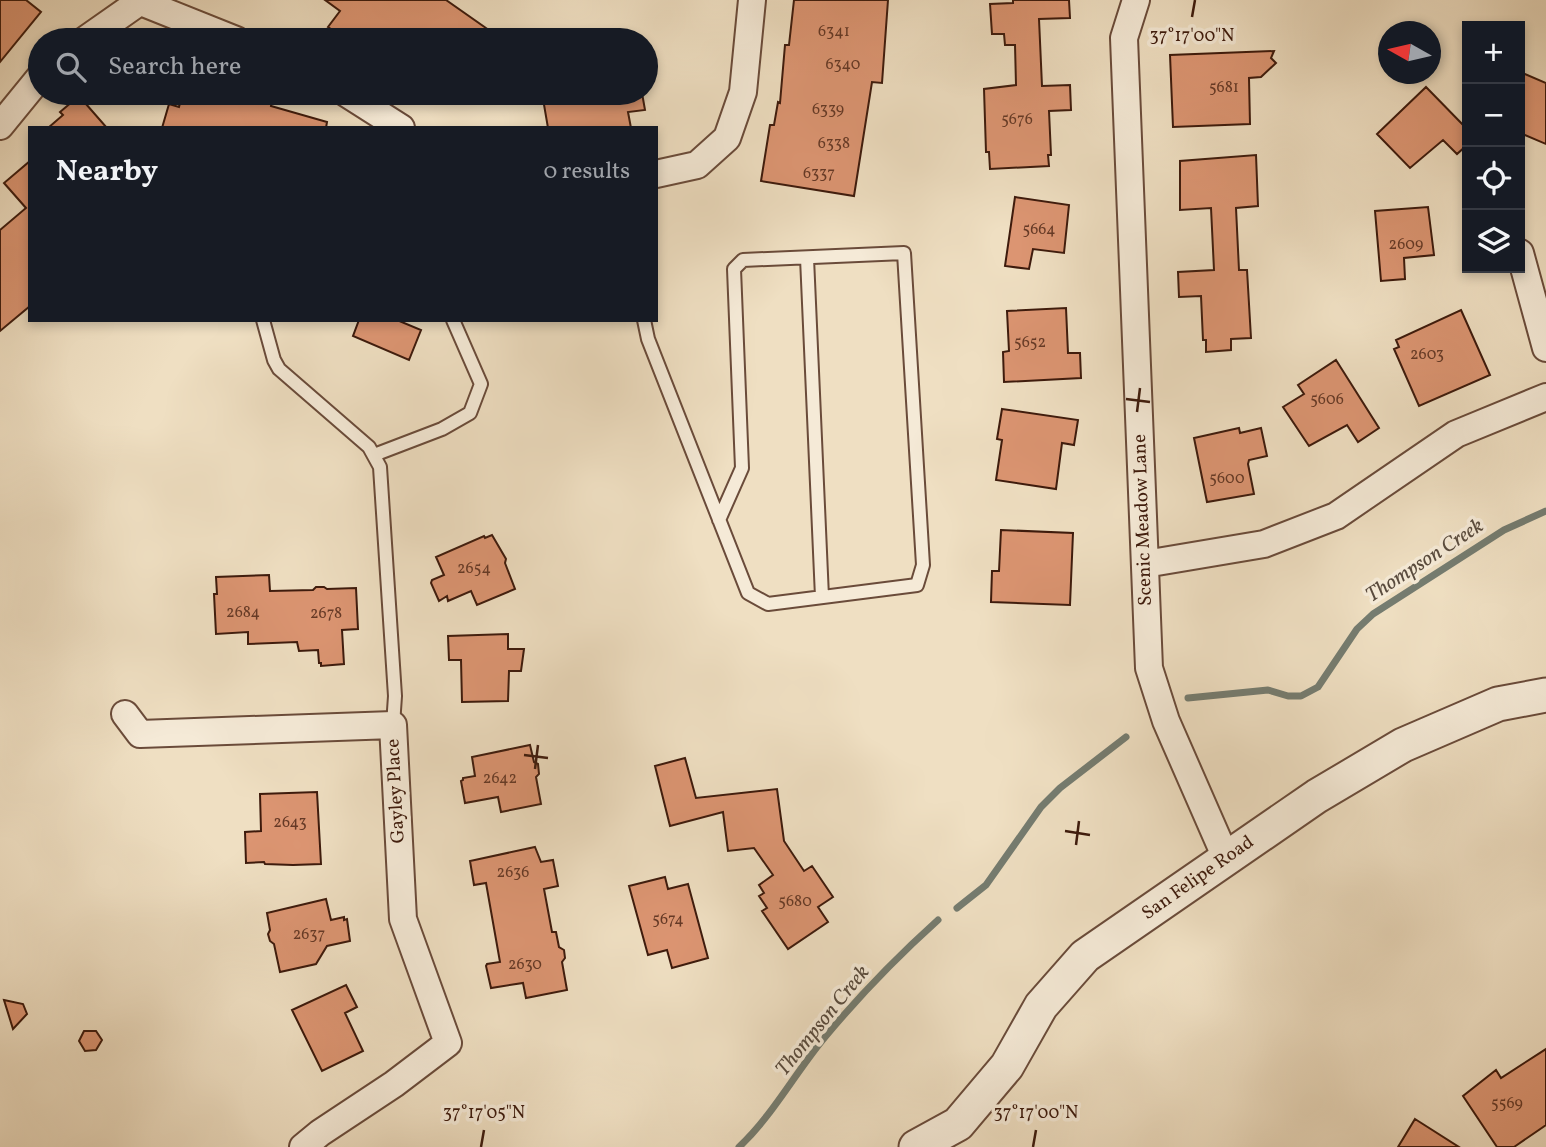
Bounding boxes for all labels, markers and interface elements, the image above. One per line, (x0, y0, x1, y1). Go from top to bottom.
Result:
house number: 6341 (818, 21, 850, 43)
north arrow (1378, 21, 1441, 84)
map controls (1462, 21, 1525, 273)
button: + (1462, 21, 1525, 84)
text: 37°17'00"N (1150, 24, 1234, 49)
search box (28, 28, 658, 105)
icon: search (52, 48, 90, 86)
text: Search here (108, 49, 241, 85)
house number: 6340 (826, 54, 860, 76)
house number: 5681 (1209, 77, 1239, 99)
button: − (1462, 84, 1525, 147)
house number: 6339 (812, 99, 844, 121)
house number: 5676 (1001, 109, 1033, 131)
house number: 6338 (818, 133, 850, 155)
button: locate (1462, 147, 1525, 210)
text: Nearby (56, 151, 158, 193)
text: 0 results (543, 156, 630, 188)
house number: 6337 (803, 163, 835, 185)
button: layers (1462, 210, 1525, 273)
house number: 5664 (1023, 219, 1055, 241)
house number: 2609 (1389, 234, 1423, 256)
house number: 5652 (1014, 332, 1046, 354)
house number: 2603 (1410, 344, 1444, 366)
house number: 5606 (1310, 389, 1344, 411)
street label: Scenic Meadow Lane (1127, 434, 1159, 606)
house number: 5600 (1209, 468, 1245, 490)
water label: Thompson Creek (1360, 512, 1490, 610)
house number: 2654 (457, 558, 491, 580)
house number: 2684 (226, 602, 260, 624)
house number: 2678 (310, 603, 342, 625)
street label: Gayley Place (380, 738, 412, 844)
house number: 2642 (483, 768, 517, 790)
house number: 2643 (273, 812, 307, 834)
street label: San Felipe Road (1137, 830, 1259, 926)
house number: 2636 (497, 862, 529, 884)
house number: 5680 (778, 891, 812, 913)
house number: 5674 (652, 909, 684, 931)
house number: 2637 (293, 924, 325, 946)
house number: 2630 (508, 954, 542, 976)
water label: Thompson Creek (769, 959, 877, 1083)
house number: 5569 (1491, 1093, 1523, 1115)
text: 37°17'05"N (443, 1101, 525, 1126)
text: 37°17'00"N (994, 1101, 1078, 1126)

